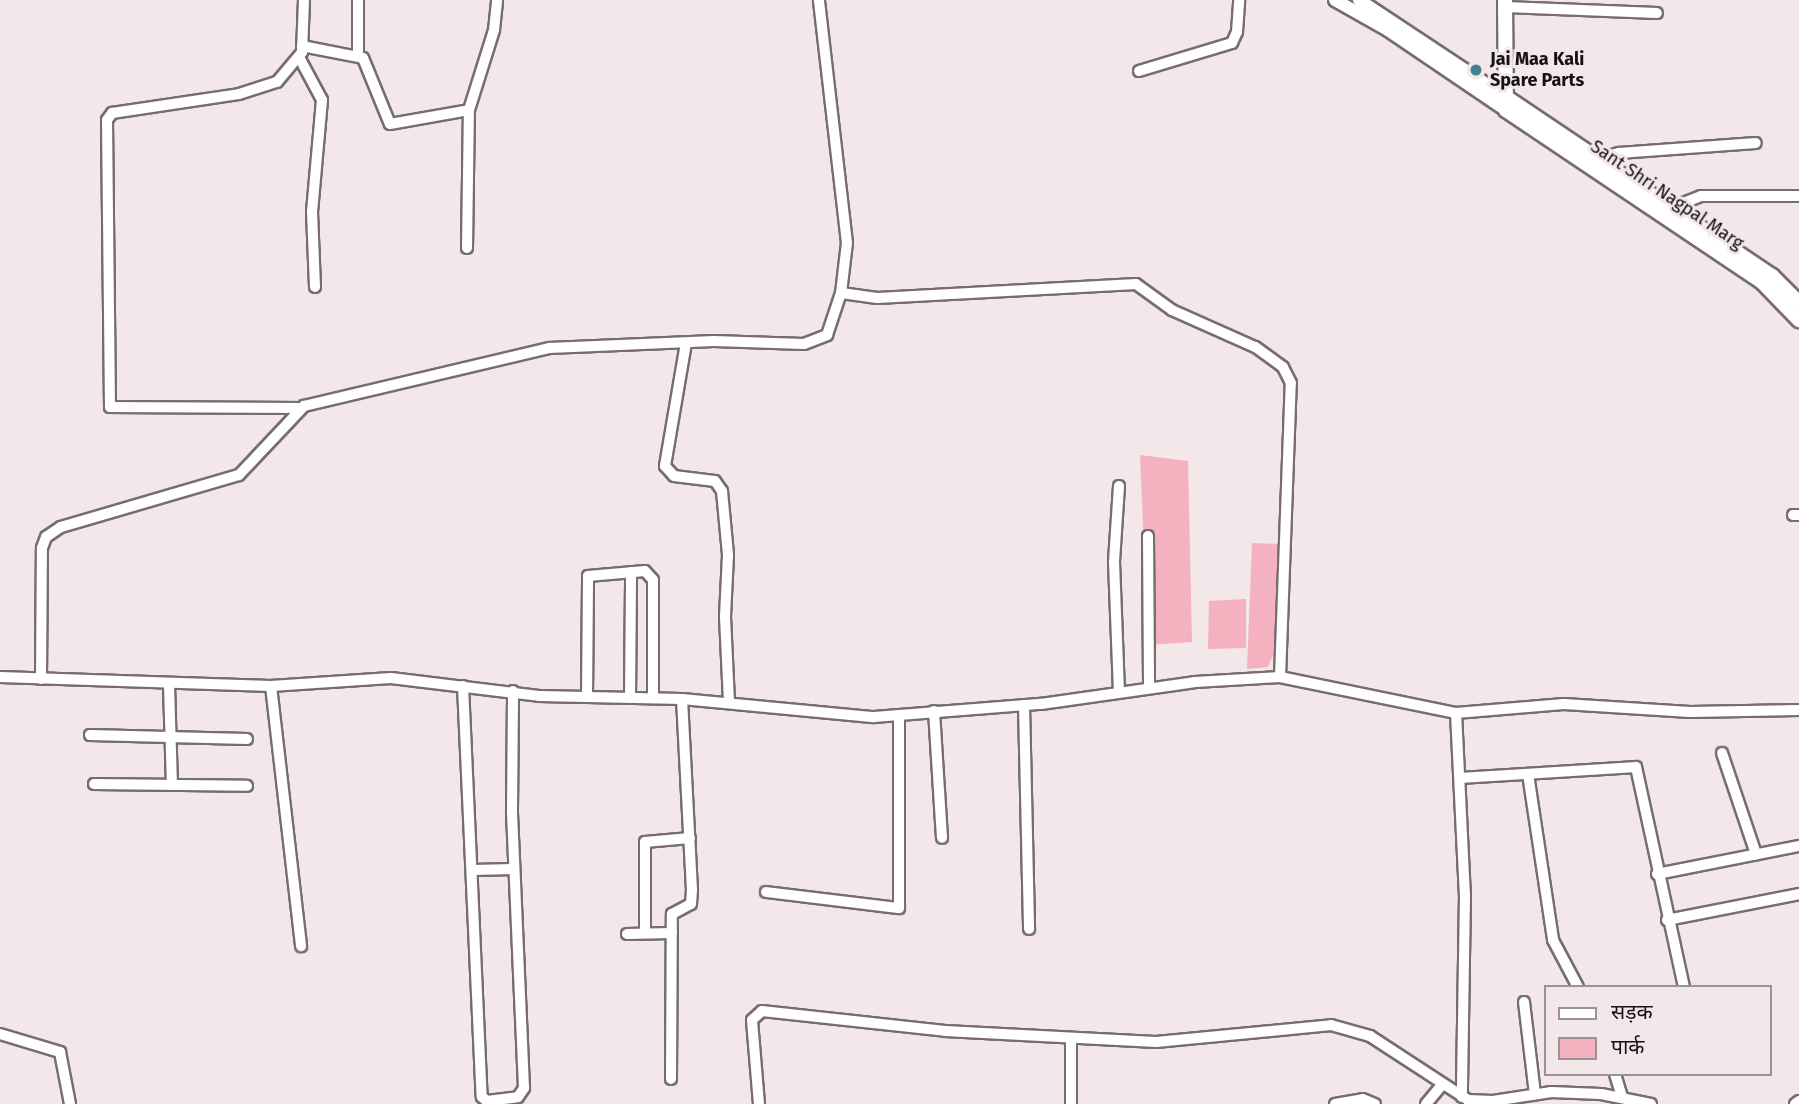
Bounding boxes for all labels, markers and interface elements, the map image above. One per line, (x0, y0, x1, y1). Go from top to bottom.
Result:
place label: Jai Maa Kali Spare Parts (1490, 49, 1584, 92)
marker: Jai Maa Kali Spare Parts (1468, 62, 1484, 78)
street label: Sant Shri Nagpal Marg (1586, 136, 1748, 254)
legend (1544, 985, 1771, 1076)
text: सड़क (1611, 999, 1653, 1025)
text: पार्क (1611, 1034, 1645, 1060)

